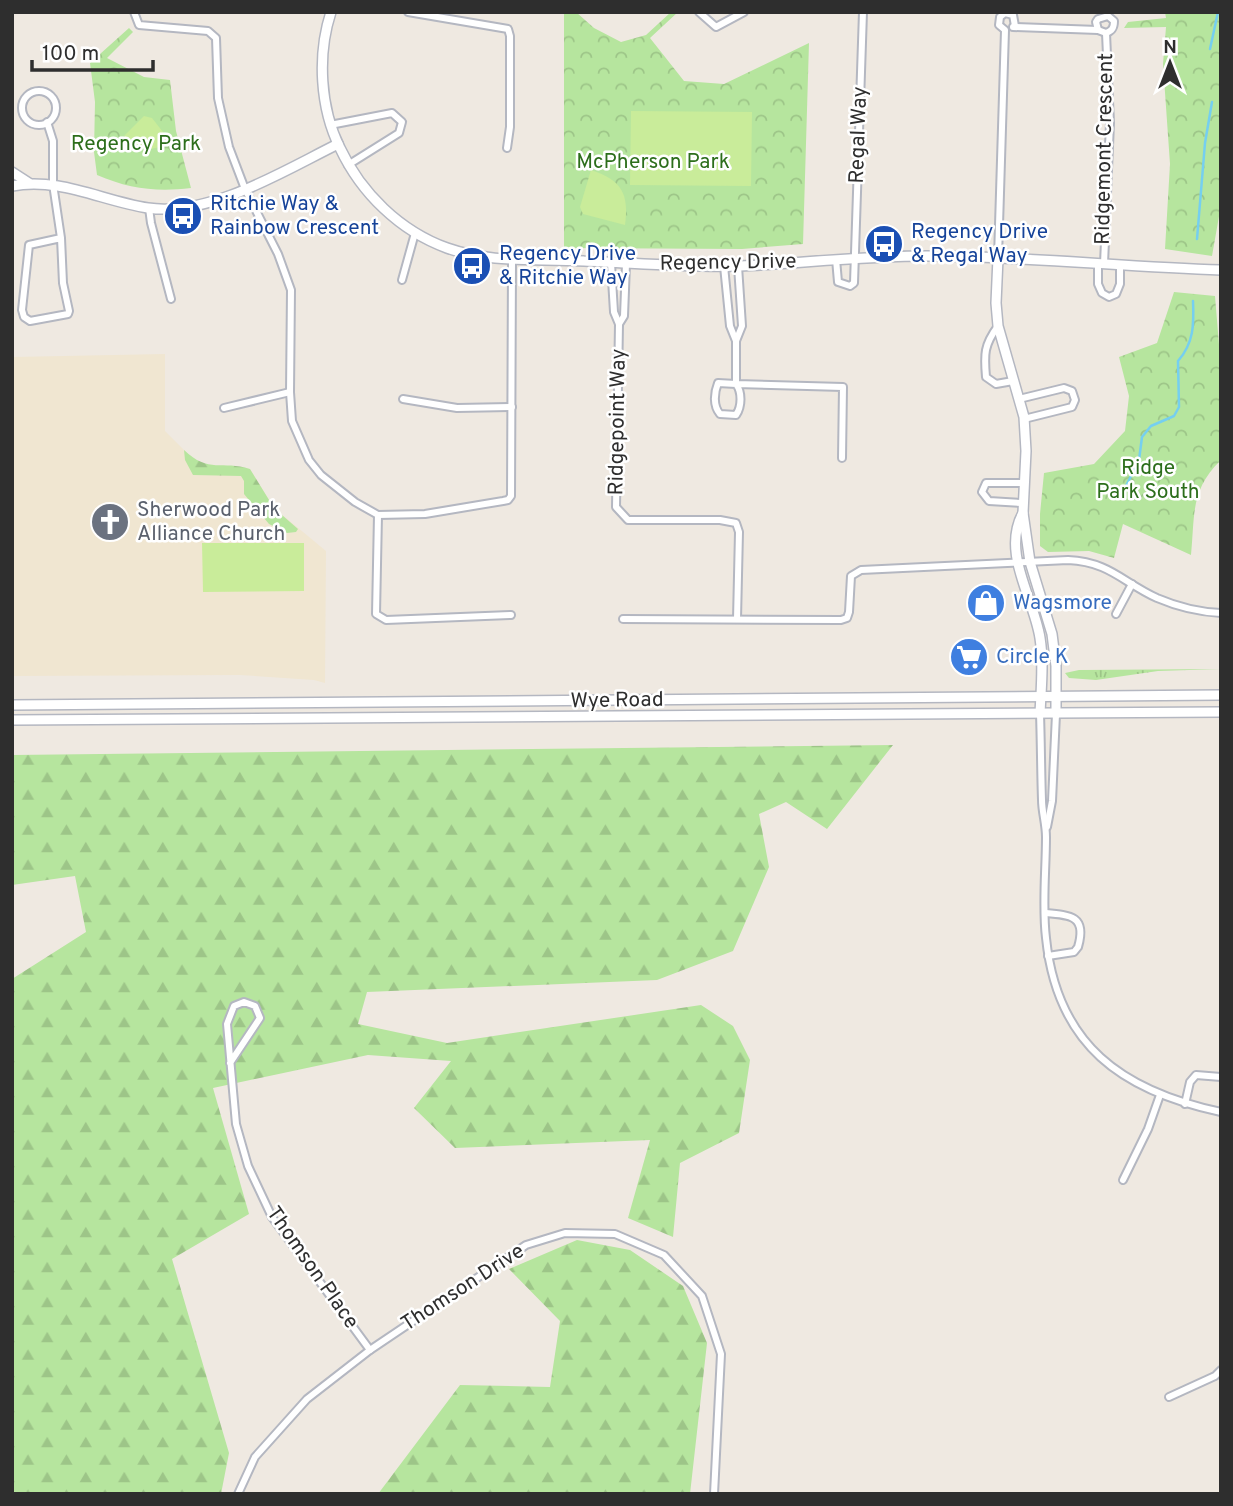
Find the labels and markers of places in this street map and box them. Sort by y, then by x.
place label: Ritchie Way & Rainbow Crescent [210,191,379,242]
bus stop icon: Ritchie Way & Rainbow Crescent [162,195,204,237]
place label: Regency Drive & Regal Way [911,219,1048,270]
bus stop icon: Regency Drive & Regal Way [863,223,905,265]
place label: Regency Drive & Ritchie Way [499,241,636,292]
bus stop icon: Regency Drive & Ritchie Way [451,245,493,287]
place label: Sherwood Park Alliance Church [137,497,285,548]
church icon: Sherwood Park Alliance Church [89,501,131,543]
shop icon: Wagsmore [965,582,1007,624]
place label: Wagsmore [1013,590,1112,617]
supermarket icon: Circle K [948,636,990,678]
place label: Circle K [996,644,1069,671]

